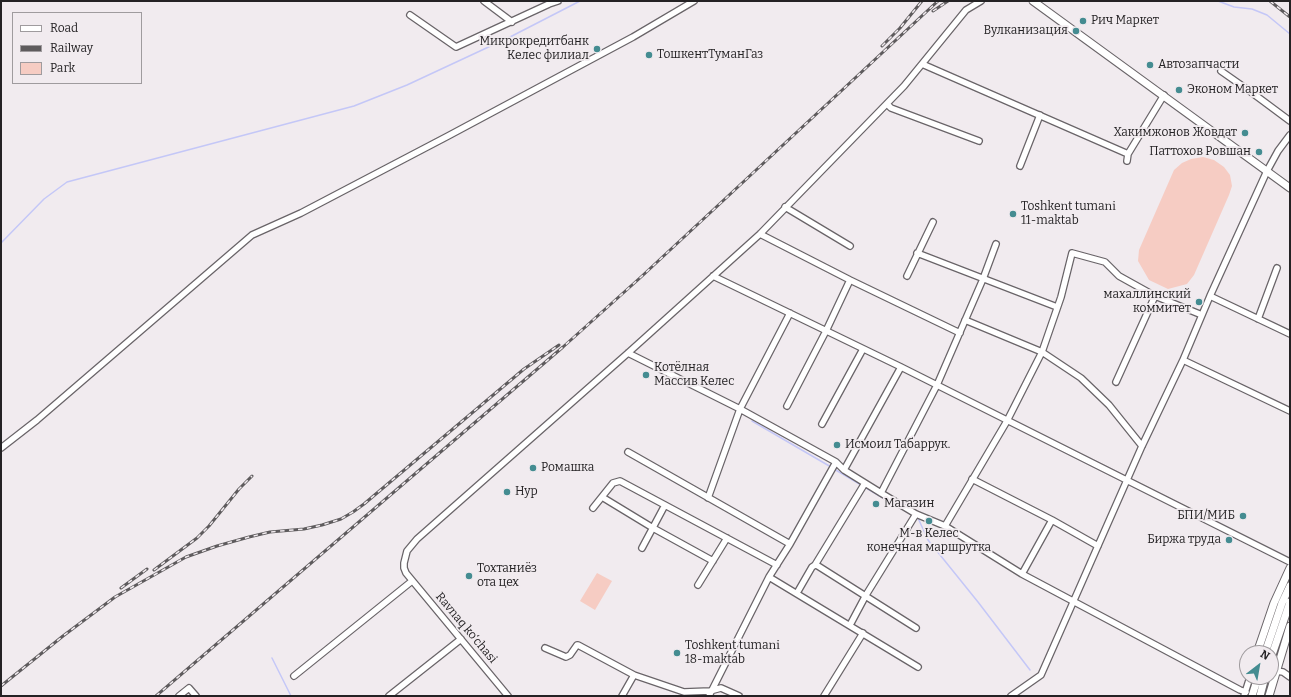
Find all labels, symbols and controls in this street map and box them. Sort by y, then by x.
legend [12,12,142,84]
place label: Рич Маркет [1091,14,1159,28]
marker: Рич Маркет [1078,16,1088,26]
text: Road [50,21,78,35]
place label: Вулканизация [984,24,1068,38]
marker: Вулканизация [1071,26,1081,36]
place label: Микрокредитбанк Келес филиал [479,35,589,63]
text: Railway [50,41,93,55]
marker: Микрокредитбанк Келес филиал [592,44,602,54]
place label: ТошкентТуманГаз [657,48,763,62]
marker: ТошкентТуманГаз [644,50,654,60]
place label: Автозапчасти [1158,58,1239,72]
marker: Автозапчасти [1145,60,1155,70]
text: Park [50,61,75,75]
place label: Эконом Маркет [1187,83,1278,97]
marker: Эконом Маркет [1174,85,1184,95]
place label: Хакимжонов Жовдат [1113,126,1237,140]
marker: Хакимжонов Жовдат [1240,128,1250,138]
place label: Паттохов Ровшан [1149,145,1251,159]
marker: Паттохов Ровшан [1254,147,1264,157]
place label: Toshkent tumani 11-maktab [1021,200,1116,228]
marker: Toshkent tumani 11-maktab [1008,209,1018,219]
place label: махаллинский коммитет [1103,288,1191,316]
marker: махаллинский коммитет [1194,297,1204,307]
place label: Котёлная Массив Келес [654,361,734,389]
marker: Котёлная Массив Келес [641,370,651,380]
place label: Исмоил Табаррук. [845,438,950,452]
marker: Исмоил Табаррук. [832,440,842,450]
place label: Ромашка [541,461,594,475]
marker: Ромашка [528,463,538,473]
place label: Нур [515,485,538,499]
marker: Нур [502,487,512,497]
place label: Магазин [884,497,934,511]
marker: Магазин [871,499,881,509]
place label: БПИ/МИБ [1177,509,1235,523]
marker: БПИ/МИБ [1238,511,1248,521]
marker: М-в Келес конечная маршрутка [924,516,934,526]
place label: М-в Келес конечная маршрутка [867,527,991,555]
place label: Биржа труда [1147,533,1221,547]
marker: Биржа труда [1224,535,1234,545]
place label: Тохтаниёз ота цех [477,562,537,590]
marker: Тохтаниёз ота цех [464,571,474,581]
street label: Ravnaq ko‘chasi [432,590,500,666]
place label: Toshkent tumani 18-maktab [685,639,780,667]
north arrow [1239,645,1279,685]
text: N [1258,647,1272,663]
marker: Toshkent tumani 18-maktab [672,648,682,658]

